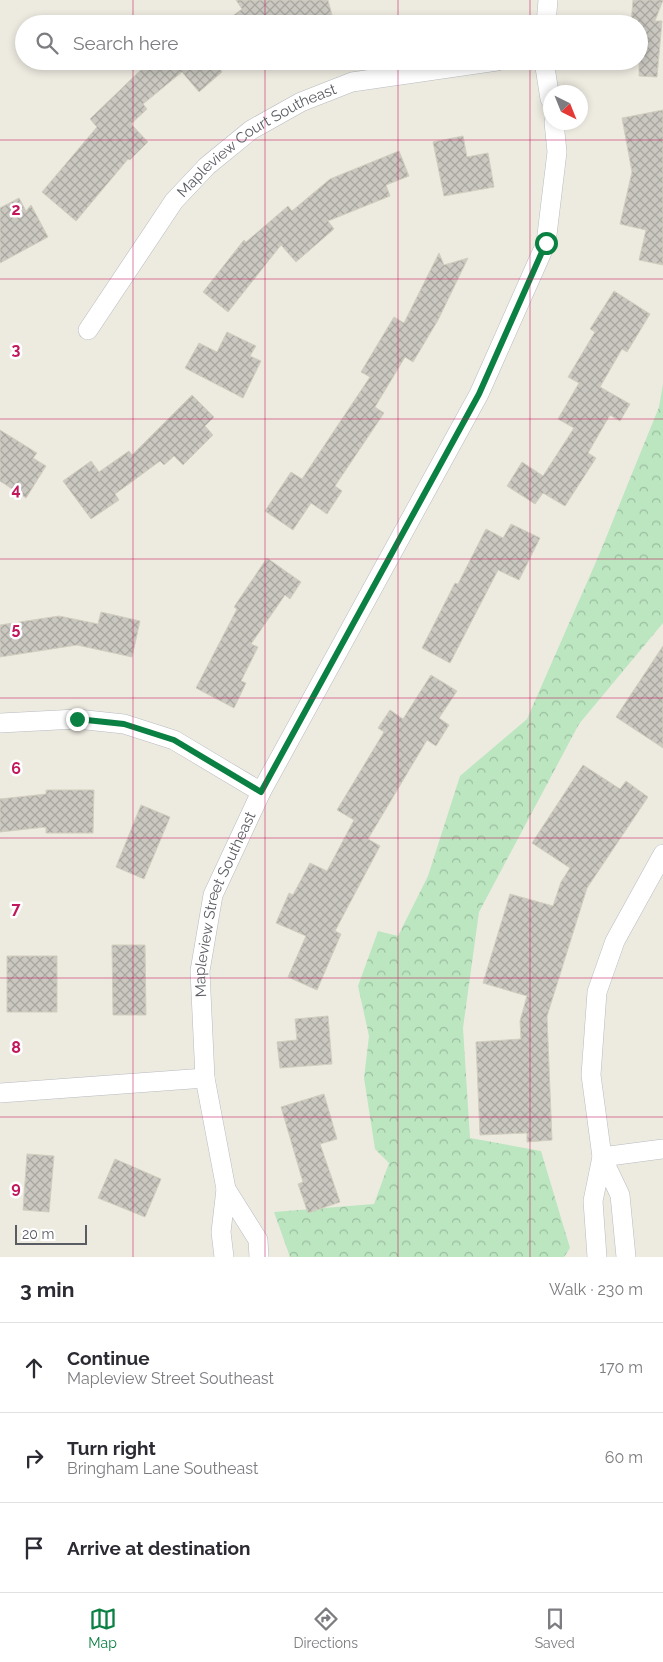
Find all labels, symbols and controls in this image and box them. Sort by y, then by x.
search box [15,15,648,70]
icon: search [33,29,61,57]
text: Search here [73,32,179,54]
street label: Mapleview Court Southeast [173,80,339,201]
north arrow [543,85,588,130]
text: 2 [11,200,21,219]
route start [535,232,558,255]
text: 3 [12,340,21,359]
text: 4 [11,480,21,499]
text: 5 [12,619,21,638]
route end [66,708,89,731]
text: 6 [11,759,21,778]
street label: Mapleview Street Southeast [191,809,260,998]
text: 7 [12,899,21,918]
text: 8 [11,1038,21,1057]
text: 9 [11,1178,21,1197]
scale bar [15,1222,88,1245]
text: 20 m [22,1226,54,1242]
text: 3 min [20,1277,74,1302]
text: Walk · 230 m [549,1280,643,1299]
text: Continue [67,1347,150,1369]
icon: ahead [20,1354,48,1382]
text: 170 m [599,1358,643,1377]
text: Mapleview Street Southeast [67,1369,274,1388]
text: Turn right [67,1437,156,1459]
icon: right [20,1444,48,1472]
text: 60 m [605,1448,643,1467]
text: Bringham Lane Southeast [67,1459,258,1478]
icon: arrive [20,1534,48,1562]
text: Arrive at destination [67,1537,251,1559]
tab: Map [88,1605,117,1651]
tab: Directions [293,1605,358,1651]
tab: Saved [535,1605,575,1651]

